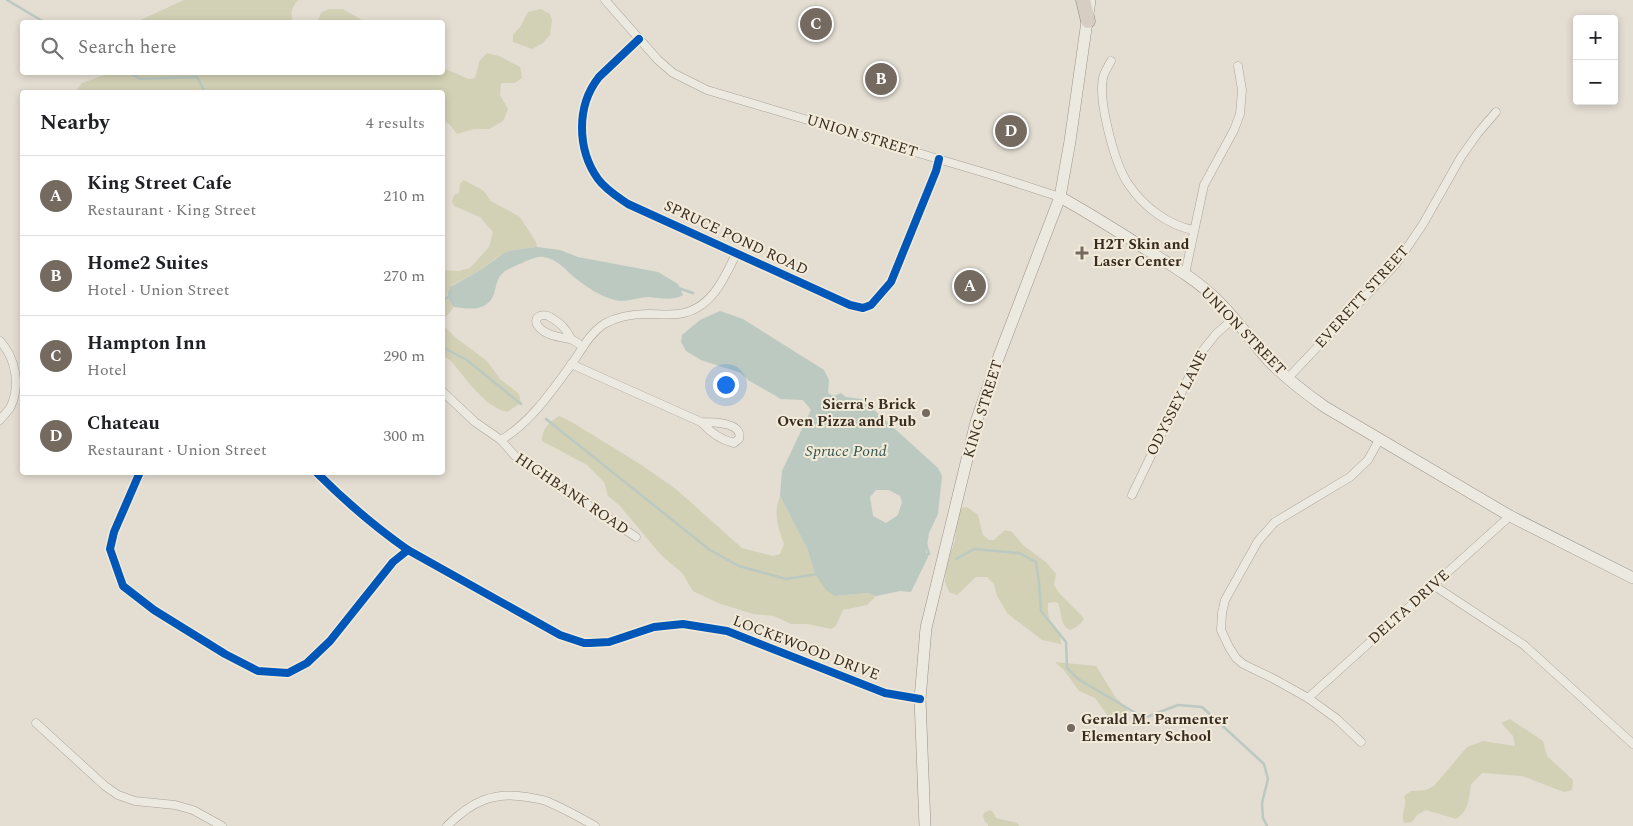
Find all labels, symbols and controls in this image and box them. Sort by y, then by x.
pin: C [800,5,832,43]
map controls [1573,15,1618,105]
button: + [1573,15,1618,60]
search box [20,20,445,75]
text: Search here [78,33,177,62]
icon: search [38,34,66,62]
pin: B [865,60,897,98]
button: − [1573,60,1618,105]
text: Nearby [40,107,110,139]
street label: UNION STREET [803,108,921,164]
text: 4 results [366,111,425,135]
pin: D [995,112,1027,150]
text: King Street Cafe [87,169,232,198]
text: A [50,184,62,208]
text: 210 m [383,184,425,208]
street label: SPRUCE POND ROAD [660,194,812,282]
text: Restaurant · King Street [87,198,256,222]
place label: H2T Skin and Laser Center [1093,233,1190,273]
street label: EVERETT STREET [1309,240,1415,354]
marker: H2T Skin and Laser Center [1075,246,1089,260]
text: Home2 Suites [87,249,209,278]
text: B [50,264,62,288]
text: 270 m [383,264,425,288]
pin: A [954,267,986,305]
text: Hotel · Union Street [87,278,230,302]
street label: UNION STREET [1195,282,1291,380]
text: Hampton Inn [87,329,206,358]
text: C [50,344,62,368]
text: 290 m [383,344,425,368]
street label: ODYSSEY LANE [1140,346,1214,460]
street label: KING STREET [957,357,1009,461]
text: Hotel [87,358,127,382]
your location [713,372,739,398]
place label: Sierra's Brick Oven Pizza and Pub [777,393,916,433]
marker: Sierra's Brick Oven Pizza and Pub [920,407,932,419]
text: Chateau [87,409,160,438]
text: D [50,424,62,448]
text: 300 m [383,424,425,448]
text: Restaurant · Union Street [87,438,267,462]
water label: Spruce Pond [805,439,887,463]
street label: HIGHBANK ROAD [510,447,634,541]
street label: DELTA DRIVE [1363,564,1455,650]
street label: LOCKEWOOD DRIVE [729,609,883,687]
place label: Gerald M. Parmenter Elementary School [1081,708,1229,748]
marker: Gerald M. Parmenter Elementary School [1065,722,1077,734]

